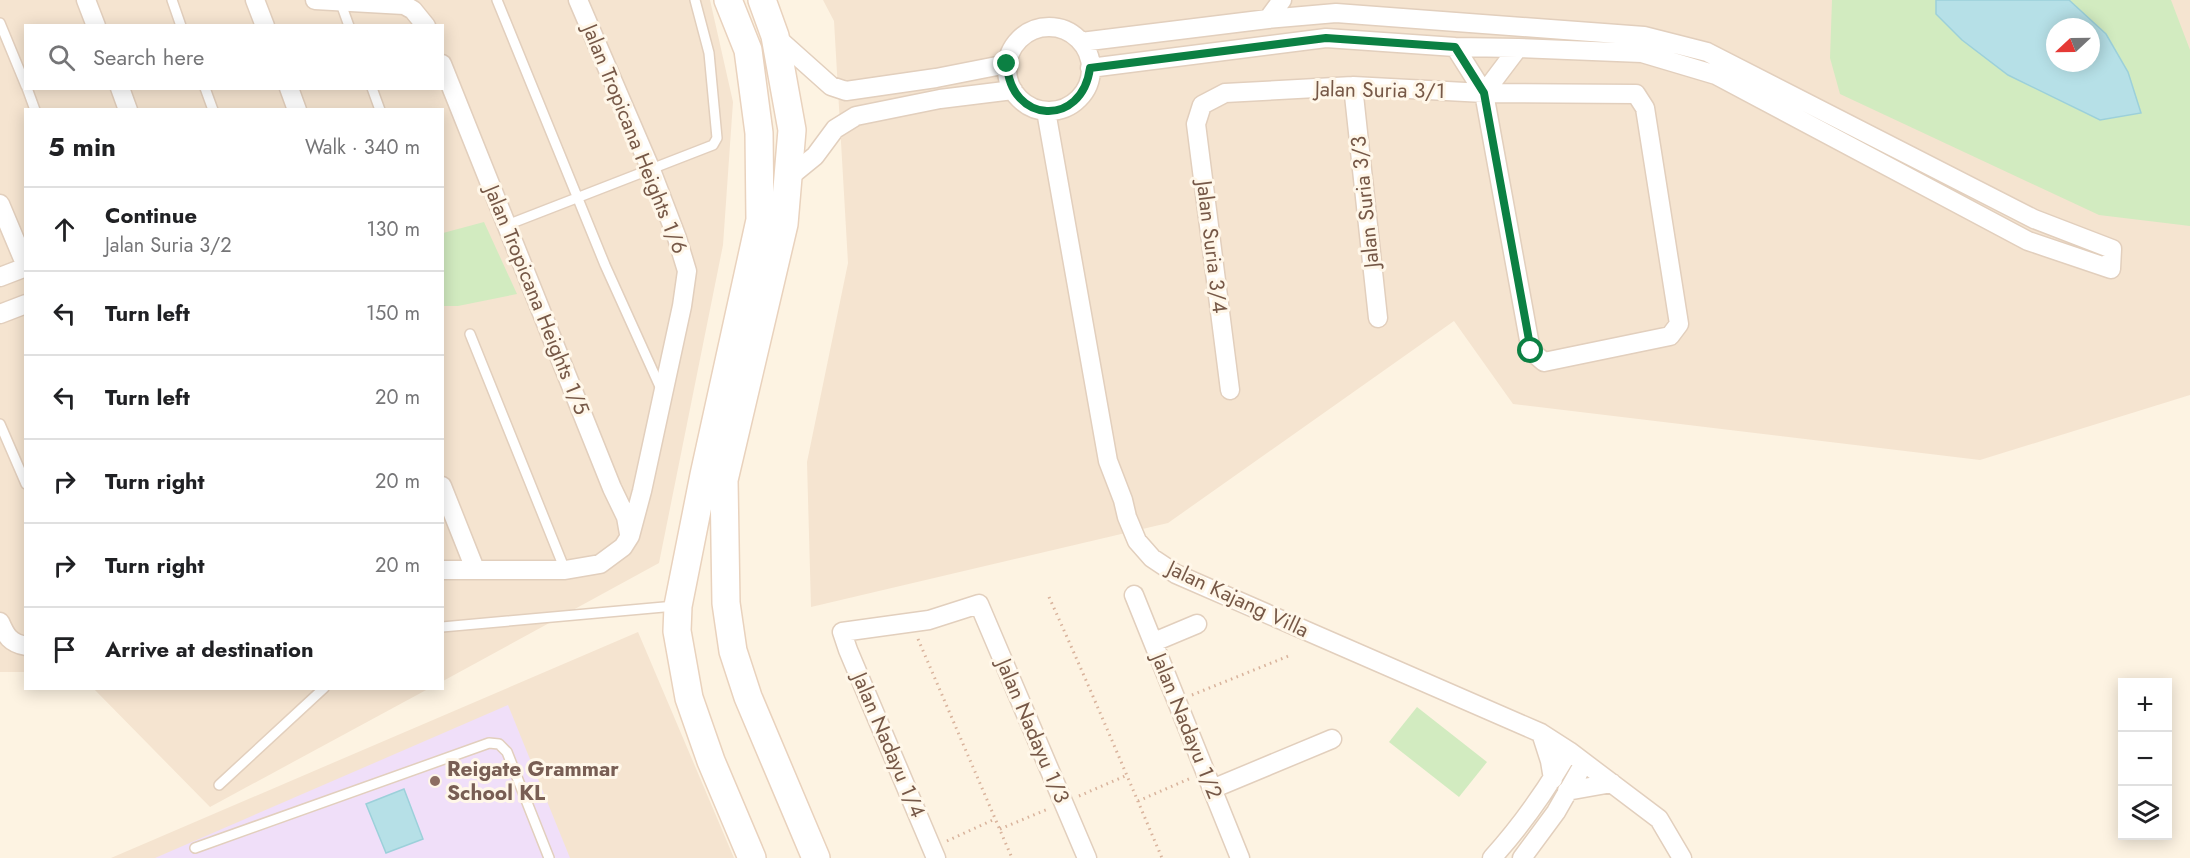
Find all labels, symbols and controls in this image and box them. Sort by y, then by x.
street label: Jalan Tropicana Heights 1/6 [574,17,695,258]
north arrow [2046,18,2100,72]
search box [24,24,444,90]
icon: search [45,41,78,74]
text: Search here [93,41,204,73]
route end [993,50,1019,76]
street label: Jalan Suria 3/1 [1312,74,1445,106]
text: 5 min [48,128,116,166]
text: Walk · 340 m [305,133,420,162]
street label: Jalan Suria 3/3 [1343,135,1387,272]
street label: Jalan Suria 3/4 [1189,176,1235,315]
street label: Jalan Tropicana Heights 1/5 [476,178,597,419]
text: Continue [105,199,197,231]
icon: ahead [48,213,81,246]
text: 130 m [366,215,420,244]
text: Jalan Suria 3/2 [105,231,232,260]
icon: left [48,297,81,330]
text: Turn left [105,297,190,329]
text: 150 m [366,299,420,328]
route start [1517,337,1543,363]
icon: left [48,381,81,414]
text: Turn left [105,381,190,413]
text: 20 m [375,383,420,412]
icon: right [48,465,81,498]
text: Turn right [105,465,205,497]
text: 20 m [375,467,420,496]
icon: right [48,549,81,582]
text: Turn right [105,549,205,581]
text: 20 m [375,551,420,580]
street label: Jalan Kajang Villa [1160,552,1314,645]
icon: arrive [48,633,81,666]
text: Arrive at destination [105,633,314,665]
street label: Jalan Nadayu 1/2 [1143,646,1230,803]
street label: Jalan Nadayu 1/3 [988,651,1077,808]
street label: Jalan Nadayu 1/4 [844,665,933,822]
map controls [2118,678,2172,840]
button: + [2118,678,2172,732]
button: − [2118,732,2172,786]
place label: Reigate Grammar School KL [447,754,619,808]
marker: Reigate Grammar School KL [428,774,442,788]
button: layers [2118,786,2172,840]

